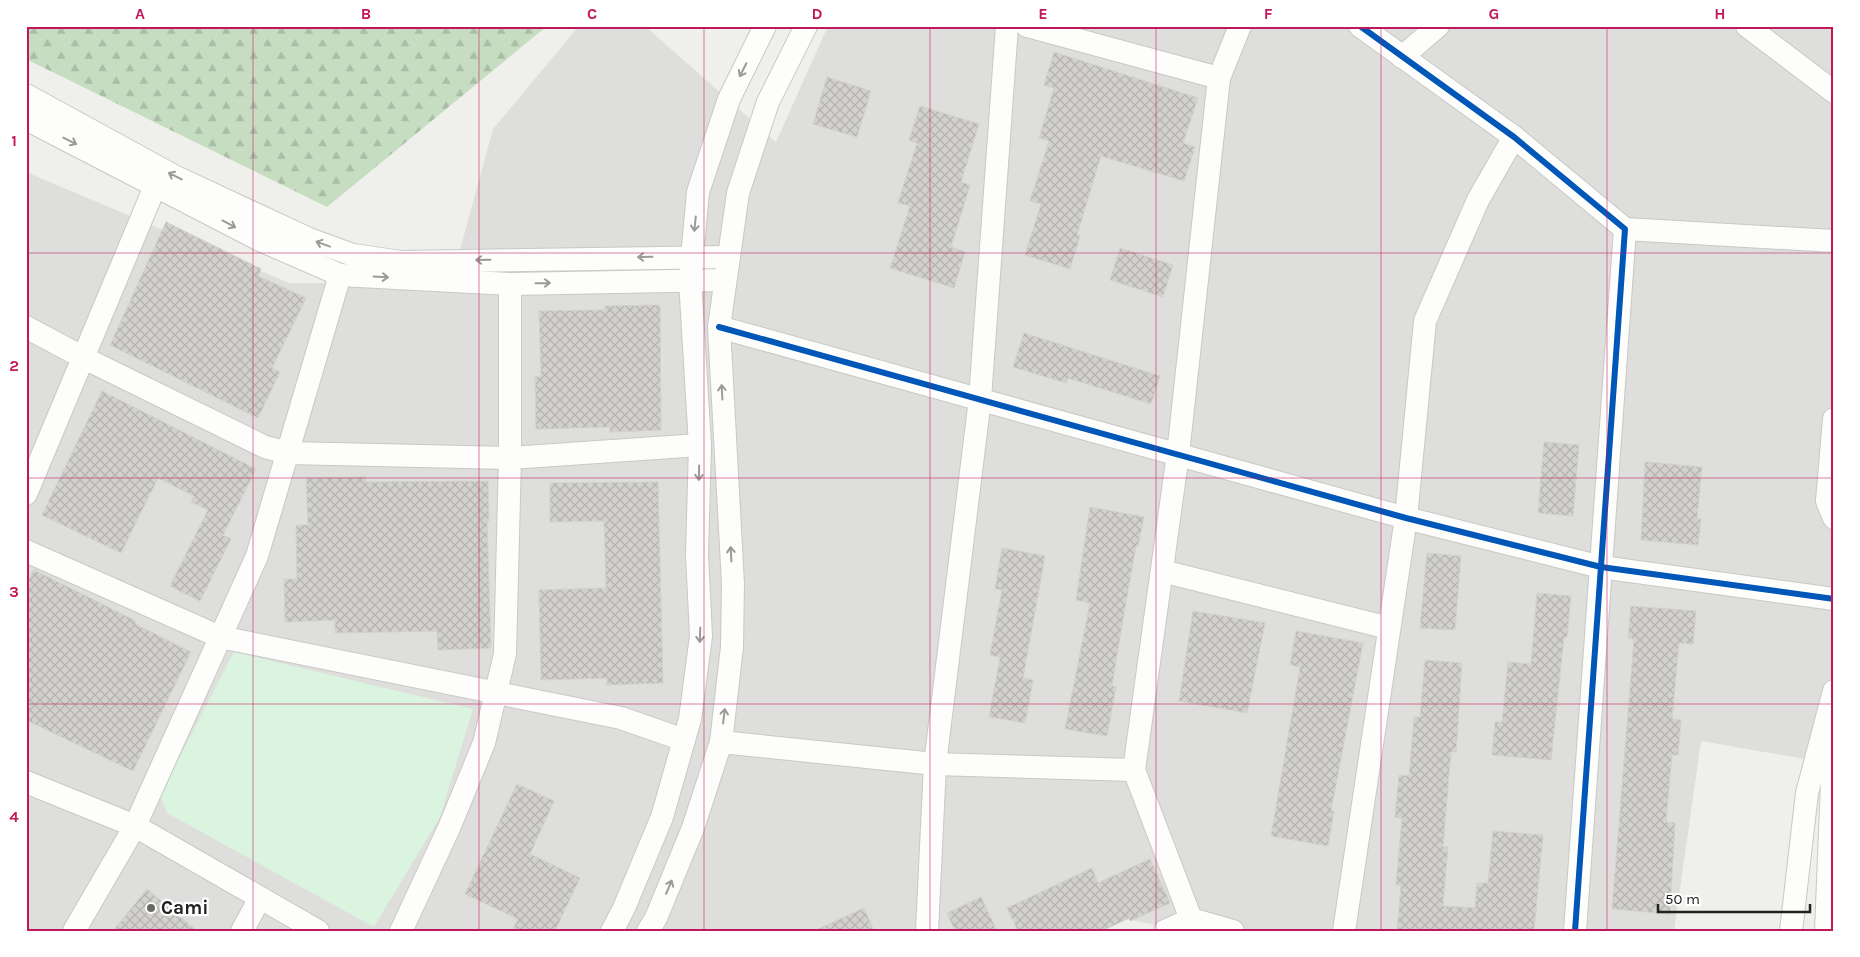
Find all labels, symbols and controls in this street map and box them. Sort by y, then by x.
text: A [135,4,145,23]
text: B [361,4,371,23]
text: C [587,4,597,23]
text: D [812,4,823,23]
text: E [1038,4,1048,23]
text: F [1264,4,1273,23]
text: G [1489,4,1499,23]
text: H [1714,4,1726,23]
one-way arrow [738,62,748,77]
text: 1 [11,131,17,150]
one-way arrow [62,137,77,146]
one-way arrow [168,171,183,180]
one-way arrow [690,215,700,231]
one-way arrow [222,219,237,229]
one-way arrow [315,239,331,248]
one-way arrow [637,252,654,262]
one-way arrow [475,255,491,265]
one-way arrow [372,272,388,281]
one-way arrow [534,278,551,288]
text: 2 [9,356,19,375]
one-way arrow [718,384,727,400]
one-way arrow [694,464,704,481]
one-way arrow [727,547,736,563]
text: 3 [9,582,19,601]
one-way arrow [695,627,705,643]
one-way arrow [719,709,729,725]
text: 4 [9,807,19,826]
one-way arrow [664,880,674,895]
scale bar [1658,882,1810,914]
text: 50 m [1665,890,1700,908]
place label: Cami [161,897,208,919]
marker: Cami [145,902,157,914]

